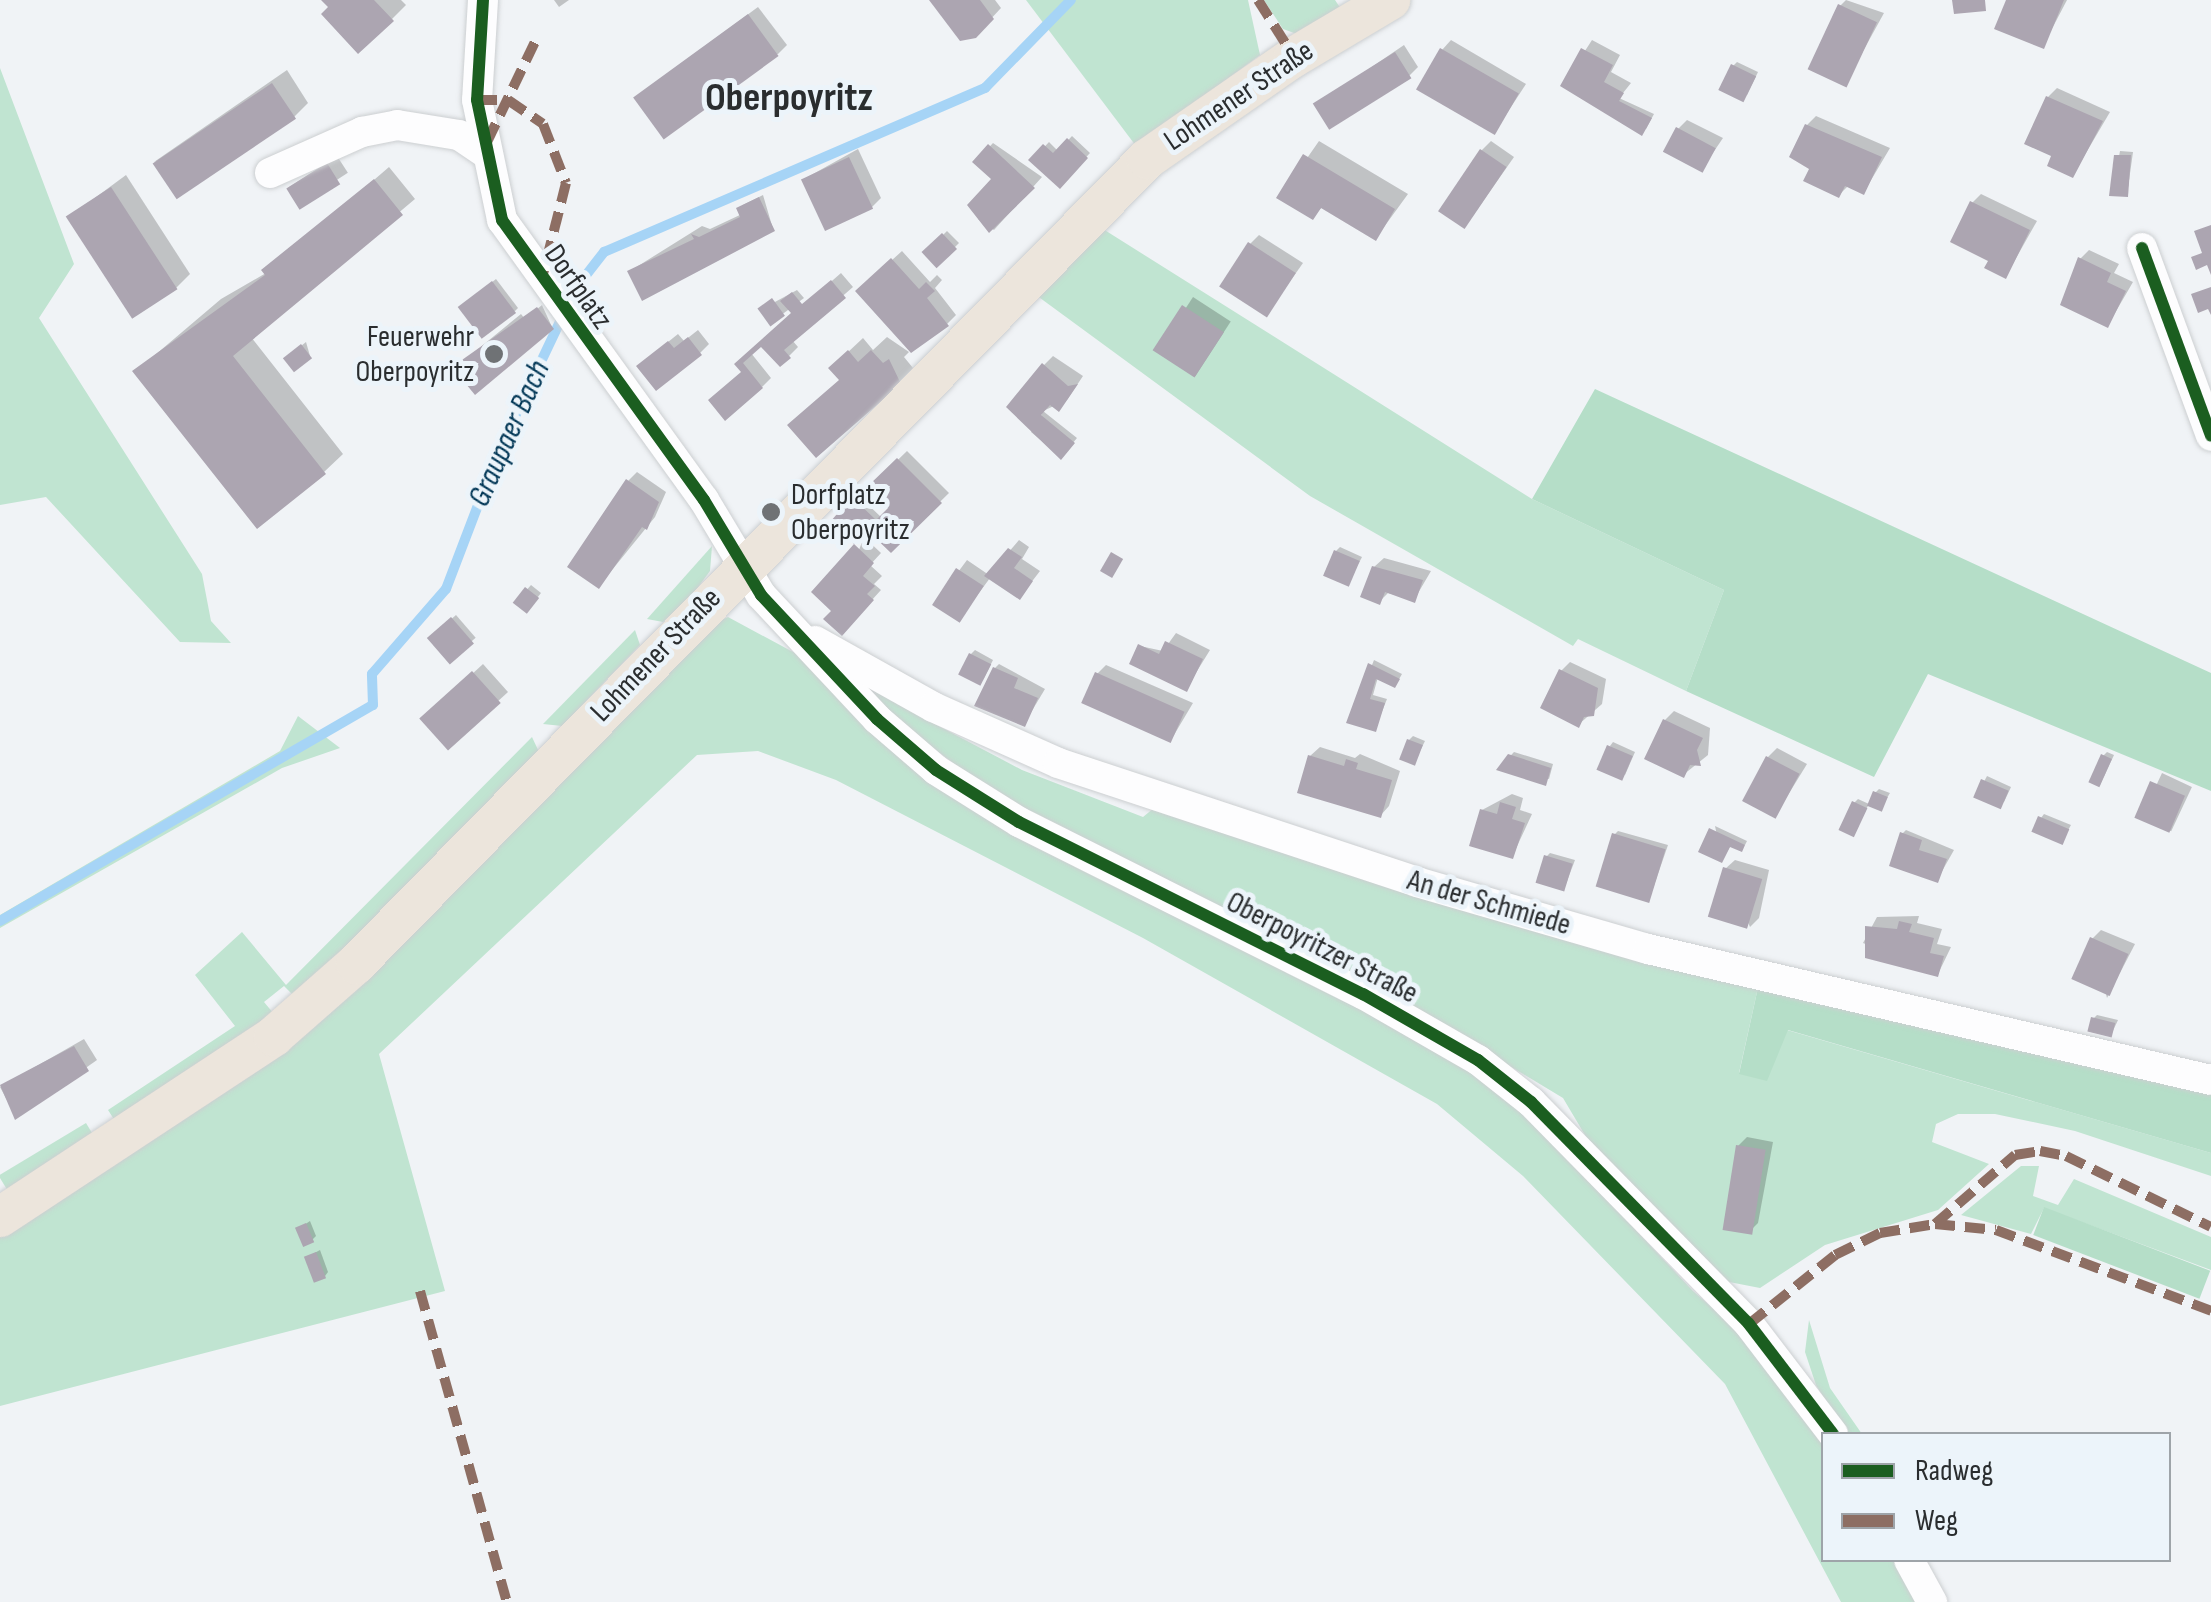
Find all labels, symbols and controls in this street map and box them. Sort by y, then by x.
street label: Lohmener Straße [1158,33,1320,159]
district label: Oberpoyritz [705,74,873,122]
street label: Dorfplatz [536,238,620,336]
place label: Feuerwehr Oberpoyritz [356,319,474,390]
marker: Feuerwehr Oberpoyritz [483,343,505,365]
water label: Graupaer Bach [461,355,559,513]
place label: Dorfplatz Oberpoyritz [791,477,909,548]
marker: Dorfplatz Oberpoyritz [760,501,782,523]
street label: Lohmener Straße [583,581,729,729]
street label: An der Schmiede [1403,863,1575,943]
street label: Oberpoyritzer Straße [1220,884,1424,1012]
legend [1821,1432,2171,1562]
text: Radweg [1915,1453,1993,1489]
text: Weg [1915,1503,1958,1539]

